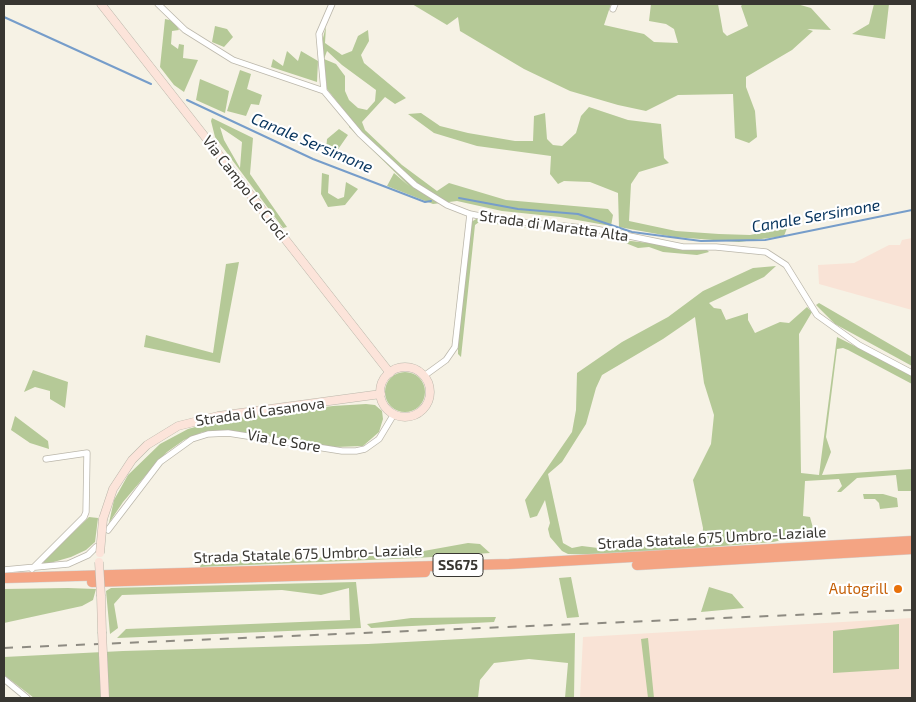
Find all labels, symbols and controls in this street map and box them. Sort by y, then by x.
water label: Canale Sersimone [248,109,376,177]
street label: Via Campo Le Croci [199,132,291,244]
water label: Canale Sersimone [750,195,882,237]
street label: Strada di Maratta Alta [478,207,630,245]
street label: Strada di Casanova [194,394,326,430]
street label: Via Le Sore [246,426,322,456]
street label: Strada Statale 675 Umbro-Laziale [597,523,827,553]
street label: Strada Statale 675 Umbro-Laziale [193,541,423,567]
road number: SS675 [433,554,483,576]
place label: Autogrill [829,580,888,598]
marker: Autogrill [892,583,904,595]

